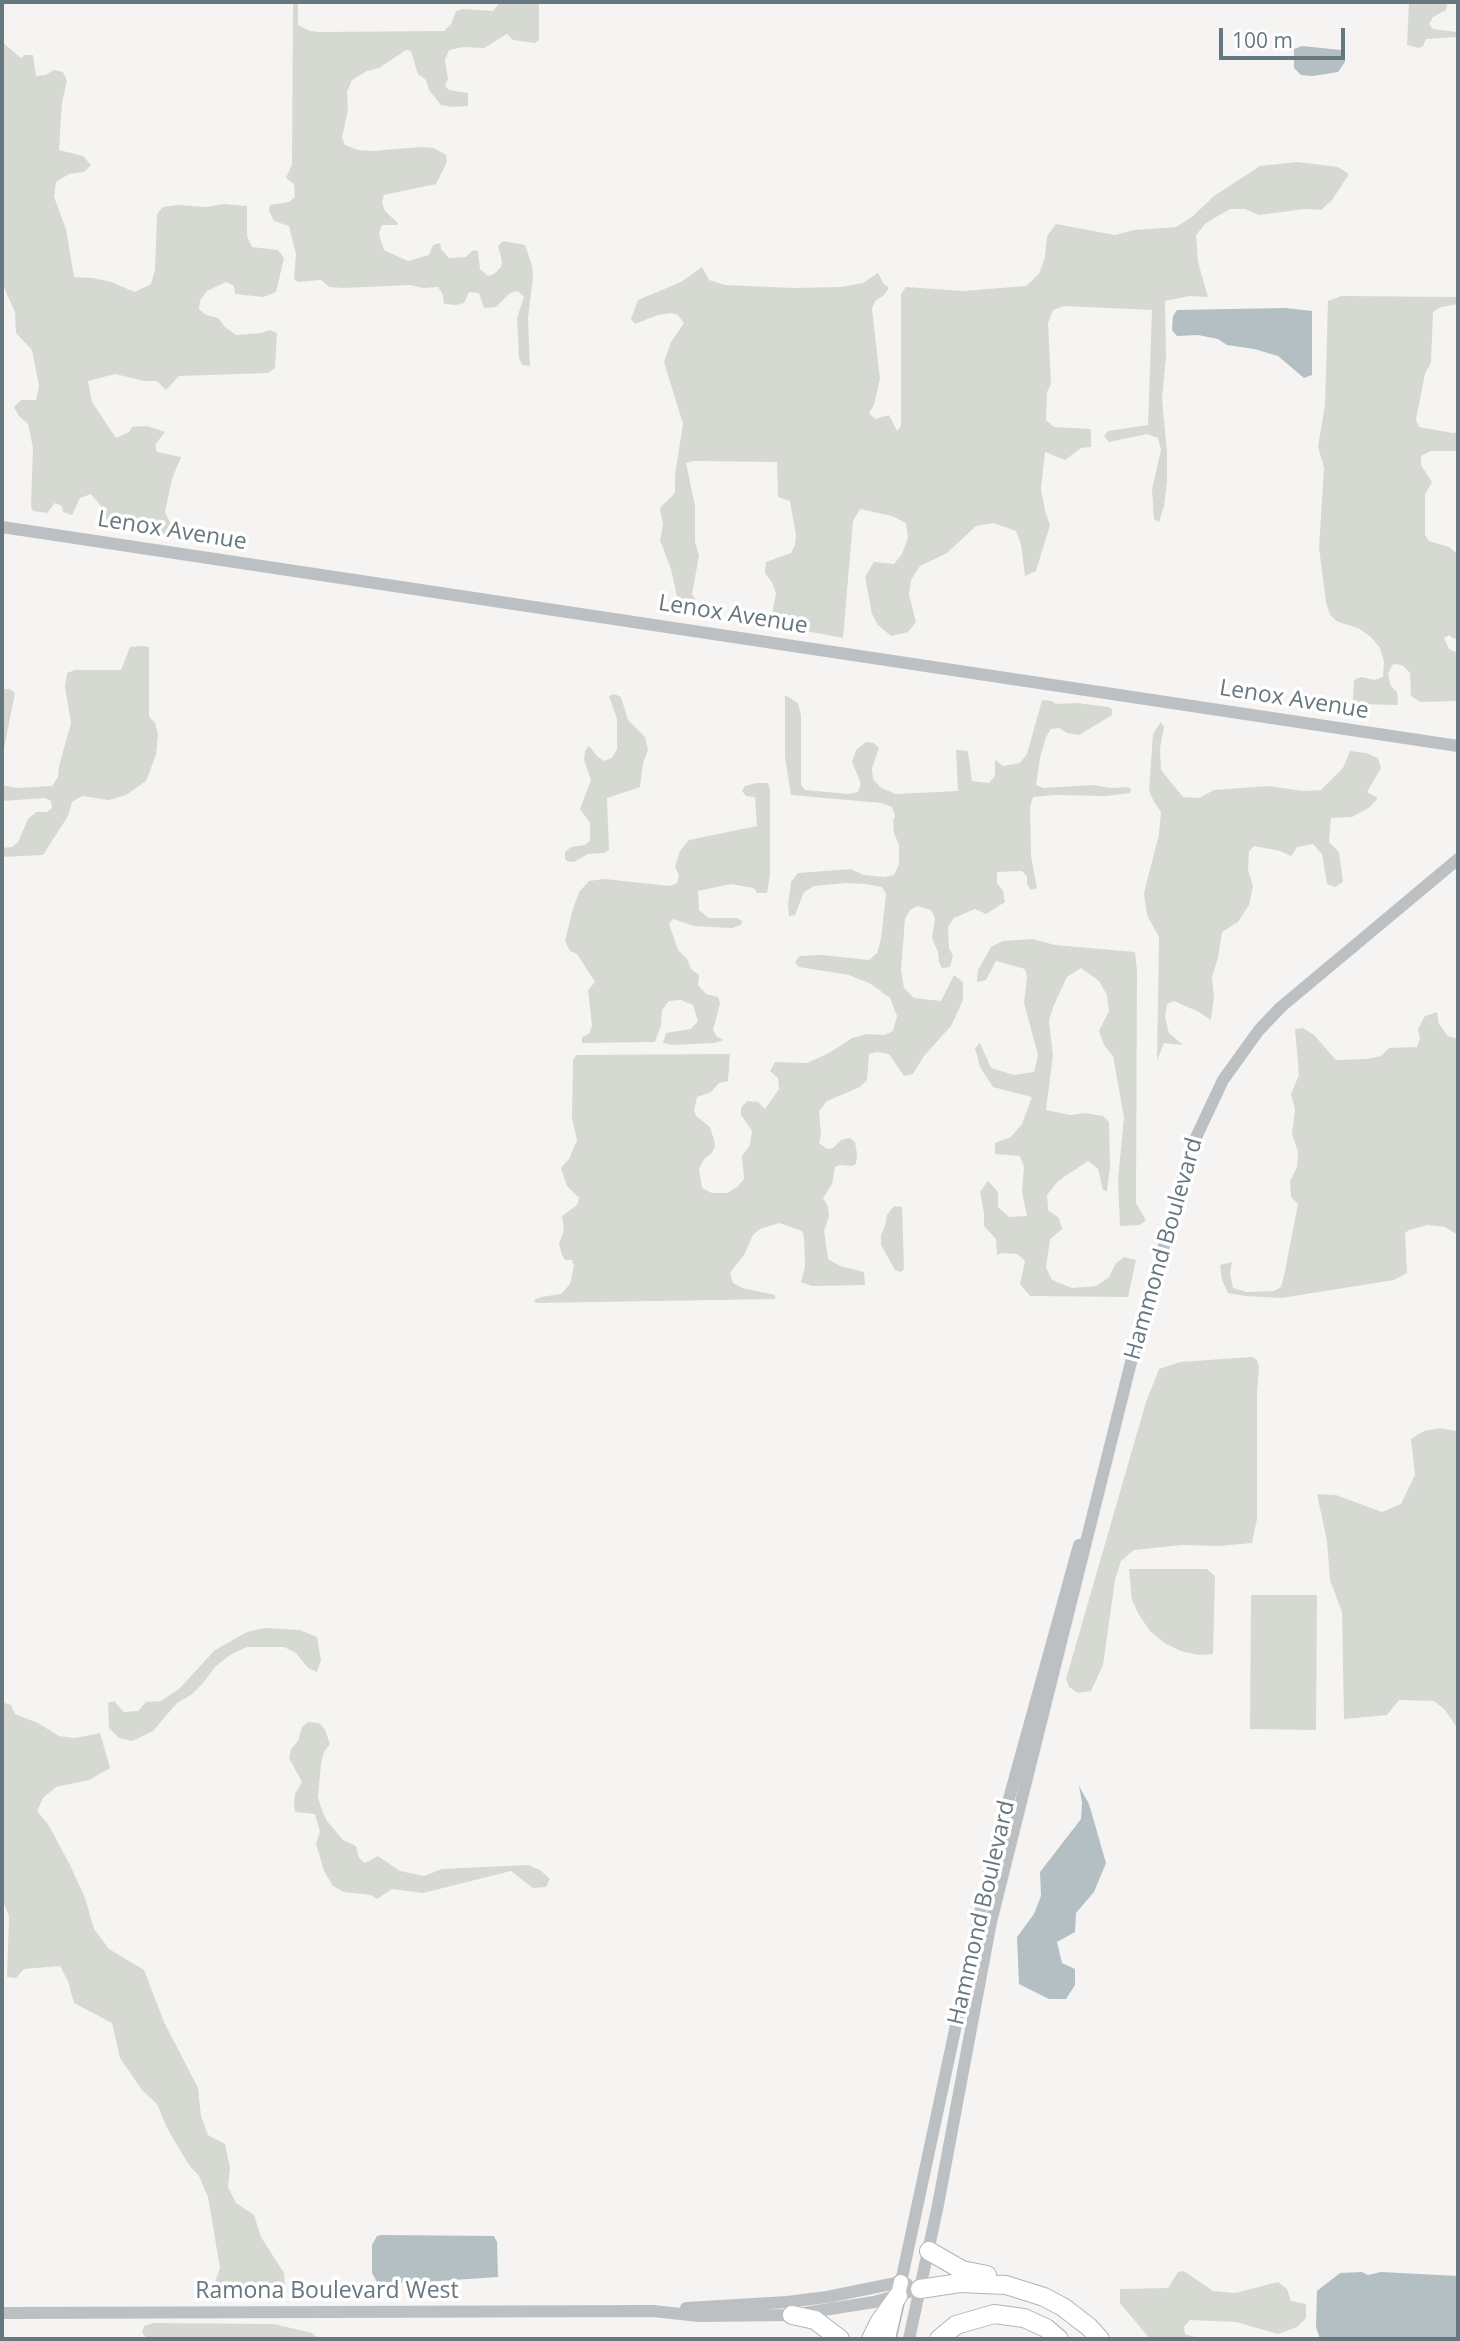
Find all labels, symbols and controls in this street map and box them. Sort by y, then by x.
scale bar [1222,14,1348,58]
text: 100 m [1232,26,1293,54]
street label: Lenox Avenue [95,506,249,556]
street label: Lenox Avenue [656,590,810,640]
street label: Lenox Avenue [1217,675,1371,725]
street label: Hammond Boulevard [1119,1135,1209,1363]
street label: Hammond Boulevard [943,1798,1021,2028]
street label: Ramona Boulevard West [195,2277,459,2305]

